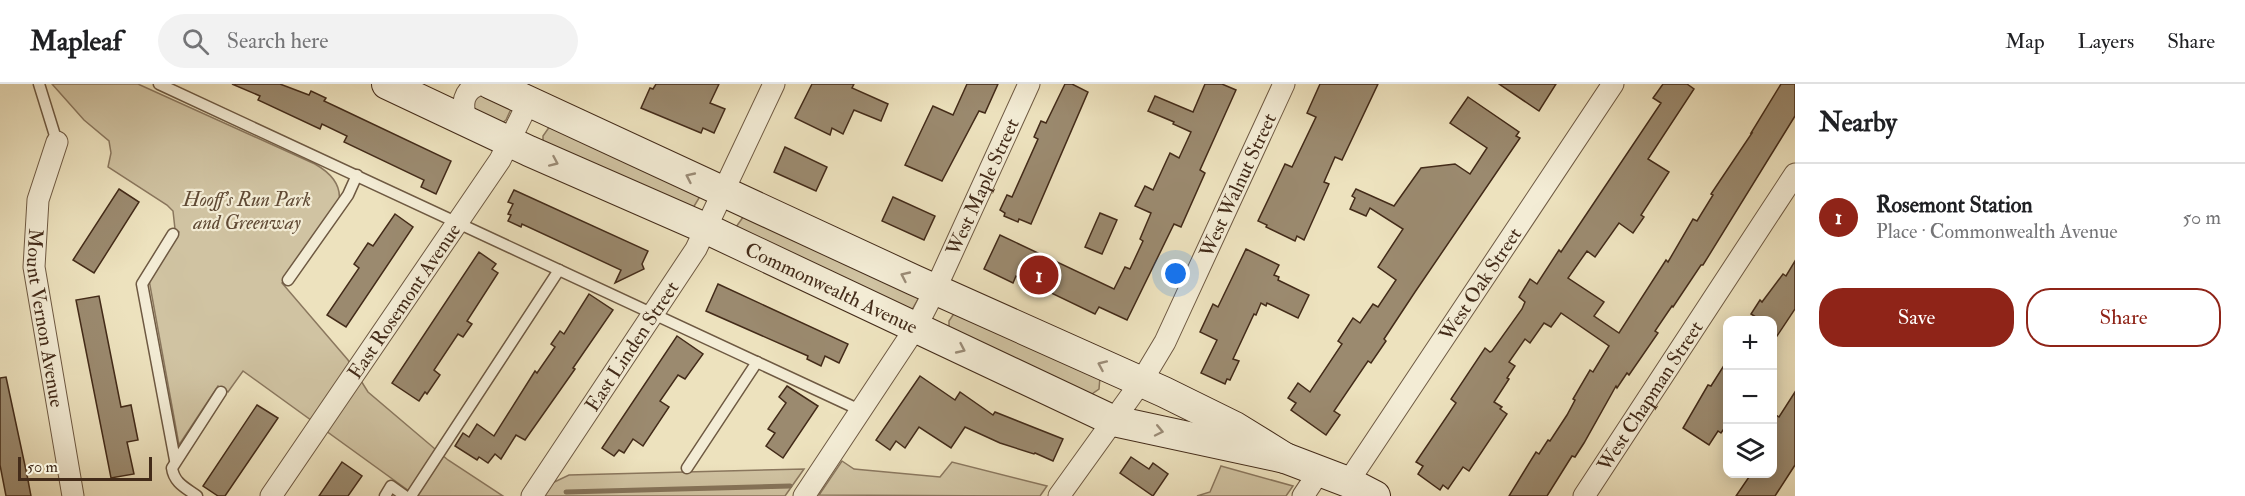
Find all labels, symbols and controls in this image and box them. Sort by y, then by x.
search box [158,14,578,68]
text: Mapleaf [30,24,122,59]
icon: search [179,25,212,58]
text: Search here [227,27,328,55]
text: Map [2005,28,2045,55]
text: Layers [2078,28,2134,55]
text: Share [2167,28,2215,55]
text: Nearby [1819,107,1897,139]
street label: West Walnut Street [1193,109,1282,262]
street label: West Maple Street [940,114,1024,260]
one-way arrow [548,155,559,167]
one-way arrow [686,172,697,184]
park label: Hooff's Run Park and Greenway [182,187,311,235]
text: Rosemont Station [1876,191,2033,219]
text: 1 [1835,205,1842,230]
text: 50 m [2182,205,2221,230]
street label: East Rosemont Avenue [342,218,466,384]
text: Place · Commonwealth Avenue [1876,219,2118,244]
street label: West Oak Street [1433,222,1527,346]
street label: Mount Vernon Avenue [21,228,70,409]
street label: Commonwealth Avenue [741,236,922,339]
pin: 1 [1020,252,1058,297]
your location [1161,259,1190,288]
one-way arrow [901,272,912,284]
street label: East Linden Street [579,276,684,416]
button: Save [1819,288,2014,347]
button: Share [2026,288,2221,347]
street label: West Chapman Street [1591,315,1708,476]
map controls [1723,316,1777,478]
button: + [1723,316,1777,370]
one-way arrow [954,341,965,353]
one-way arrow [1098,361,1109,373]
button: − [1723,370,1777,424]
one-way arrow [1154,424,1164,437]
button: layers [1723,424,1777,478]
scale bar [18,454,152,482]
text: 50 m [27,457,58,477]

